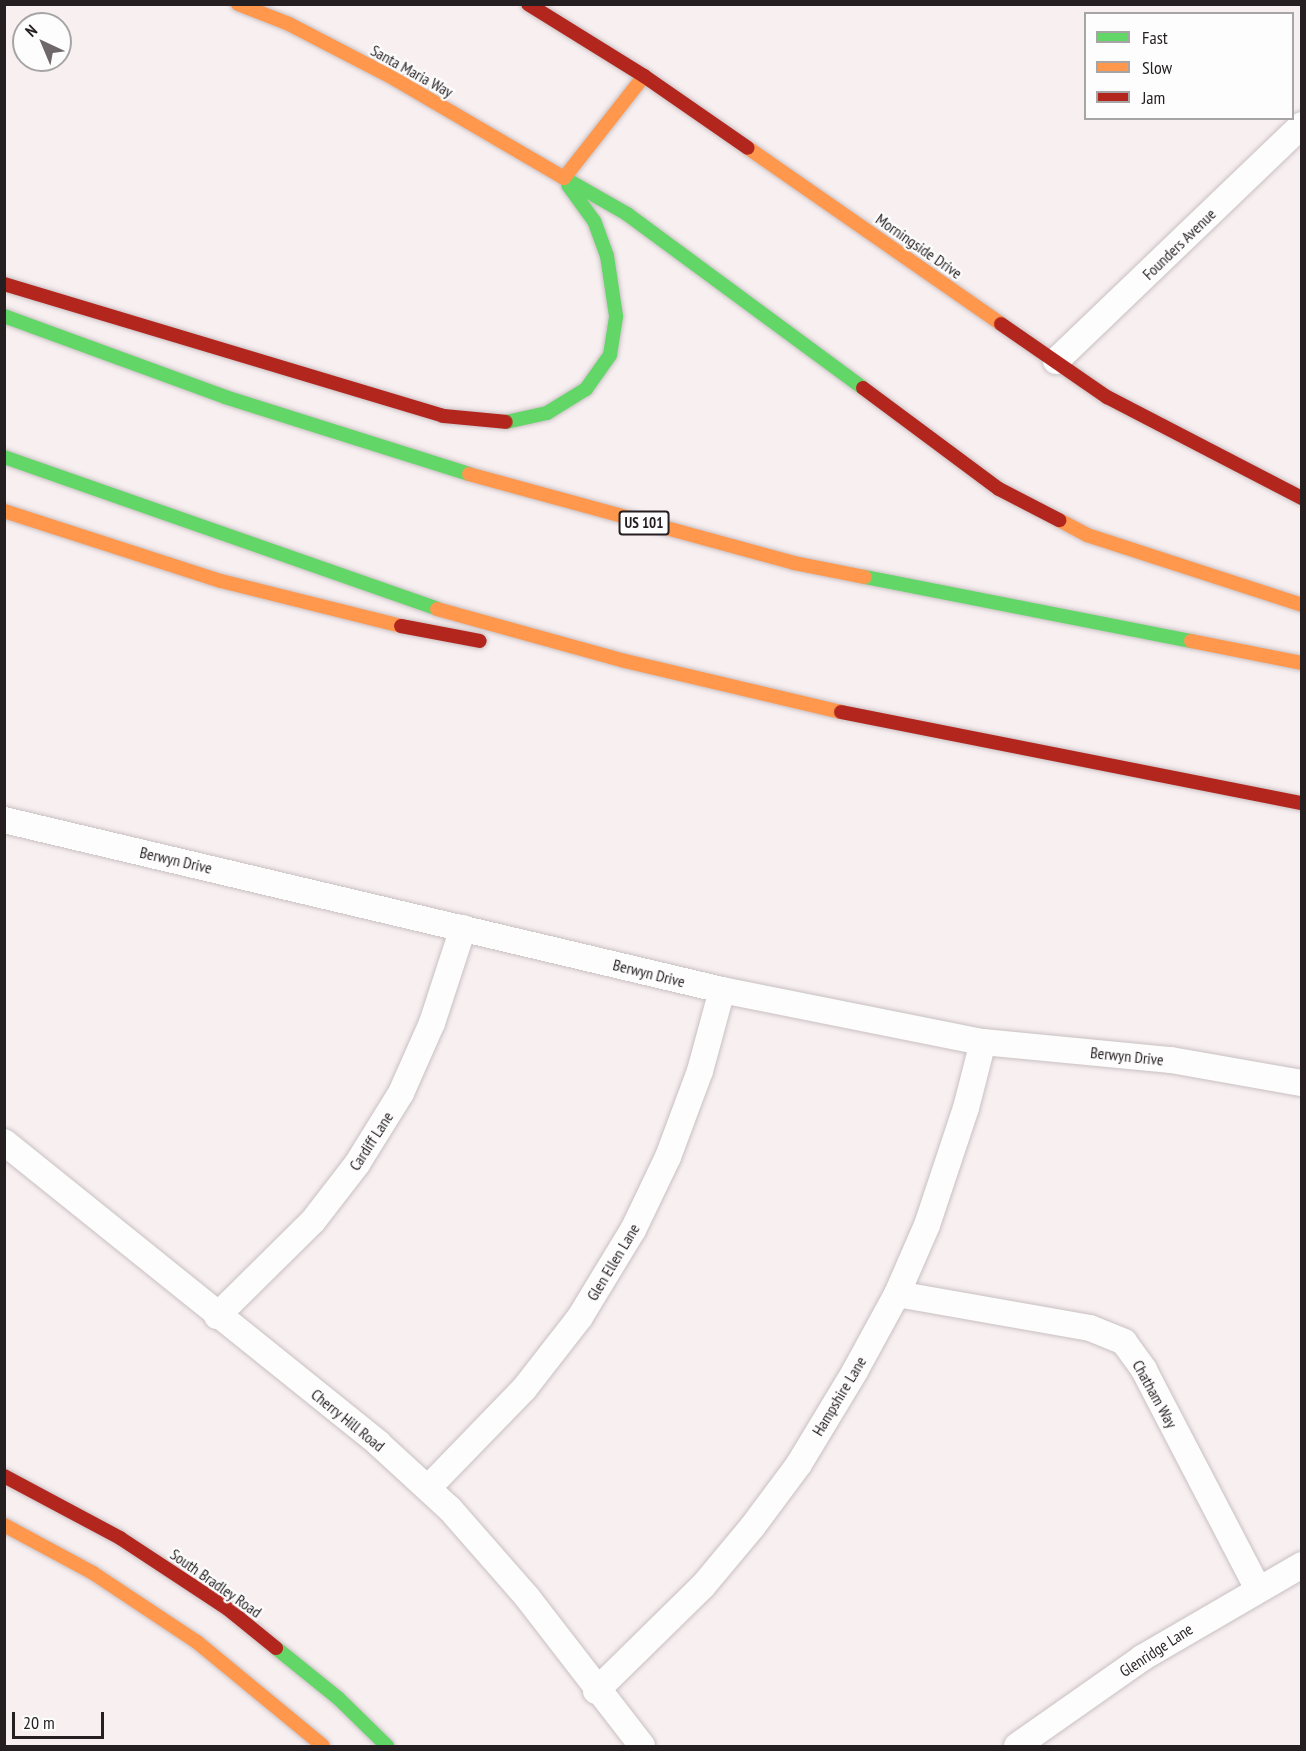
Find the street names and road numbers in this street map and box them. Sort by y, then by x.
street label: Santa Maria Way [367,40,457,102]
street label: Founders Avenue [1138,204,1220,284]
street label: Morningside Drive [872,209,966,283]
road number: US 101 [618,511,670,535]
street label: Berwyn Drive [138,842,214,878]
street label: Berwyn Drive [611,955,687,991]
street label: Berwyn Drive [1089,1043,1165,1069]
street label: Cardiff Lane [345,1108,397,1174]
street label: Glen Ellen Lane [583,1220,643,1304]
street label: Hampshire Lane [808,1353,870,1439]
street label: Chatham Way [1128,1357,1182,1431]
street label: Cherry Hill Road [307,1384,389,1456]
street label: South Bradley Road [166,1544,266,1622]
street label: Glenridge Lane [1116,1619,1196,1681]

